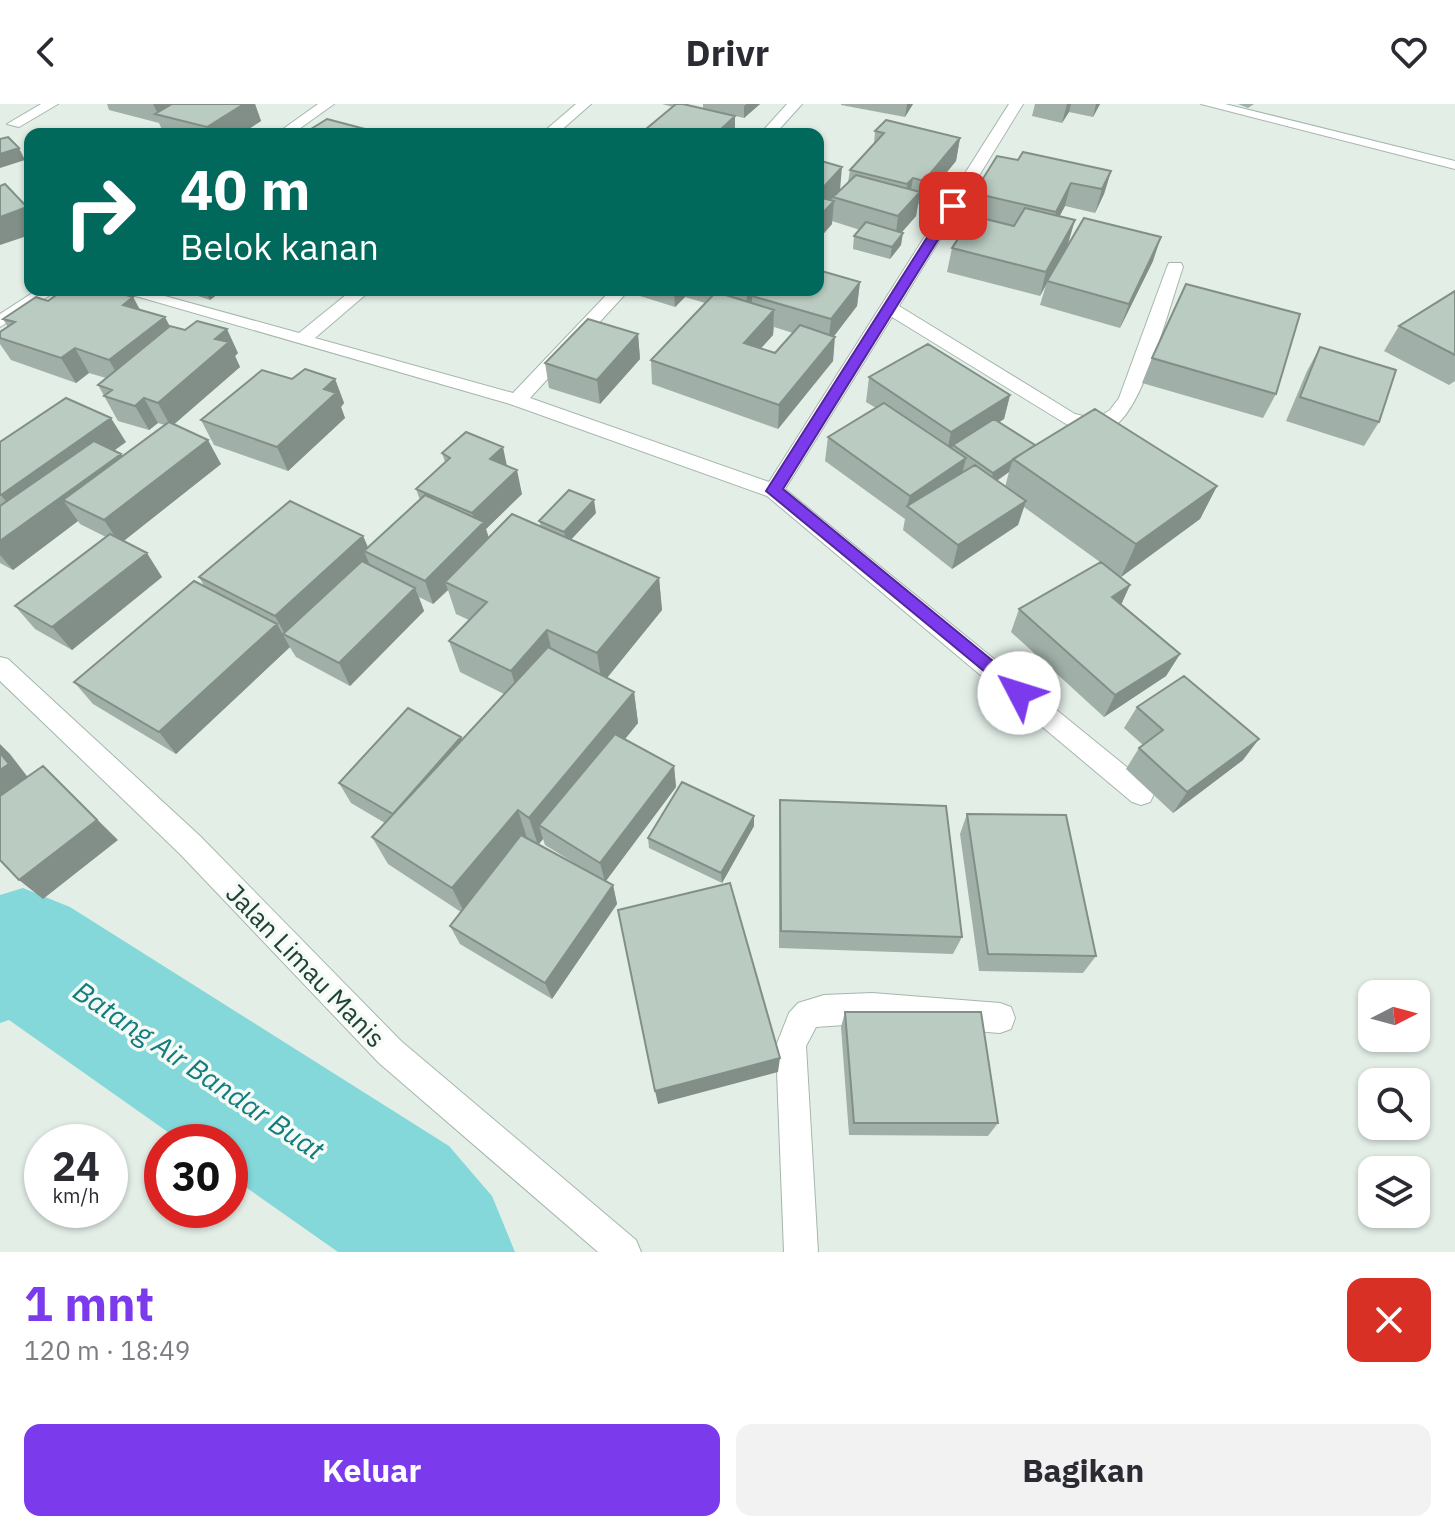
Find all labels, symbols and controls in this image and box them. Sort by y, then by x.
text: Drivr [686,29,769,76]
icon: back [24,30,68,74]
icon: heart [1387,30,1431,74]
text: 40 m [180,153,310,225]
icon: right [48,160,152,264]
pin [919,172,987,240]
icon: arrive [931,184,975,228]
text: Belok kanan [180,223,379,270]
position arrow [977,651,1061,735]
street label: Jalan Limau Manis [219,876,393,1054]
water label: Batang Air Bandar Buat [67,972,332,1168]
north arrow [1358,980,1430,1052]
map controls [1358,980,1430,1228]
button: search [1358,1068,1430,1140]
speed limit sign: 30 [144,1124,248,1228]
text: 24 [52,1140,100,1192]
button: layers [1358,1156,1430,1228]
text: km/h [52,1182,100,1209]
text: 1 mnt [24,1272,154,1334]
button: close [1347,1278,1431,1362]
text: 120 m · 18:49 [24,1333,190,1367]
button: Keluar [24,1424,720,1516]
button: Bagikan [736,1424,1431,1516]

